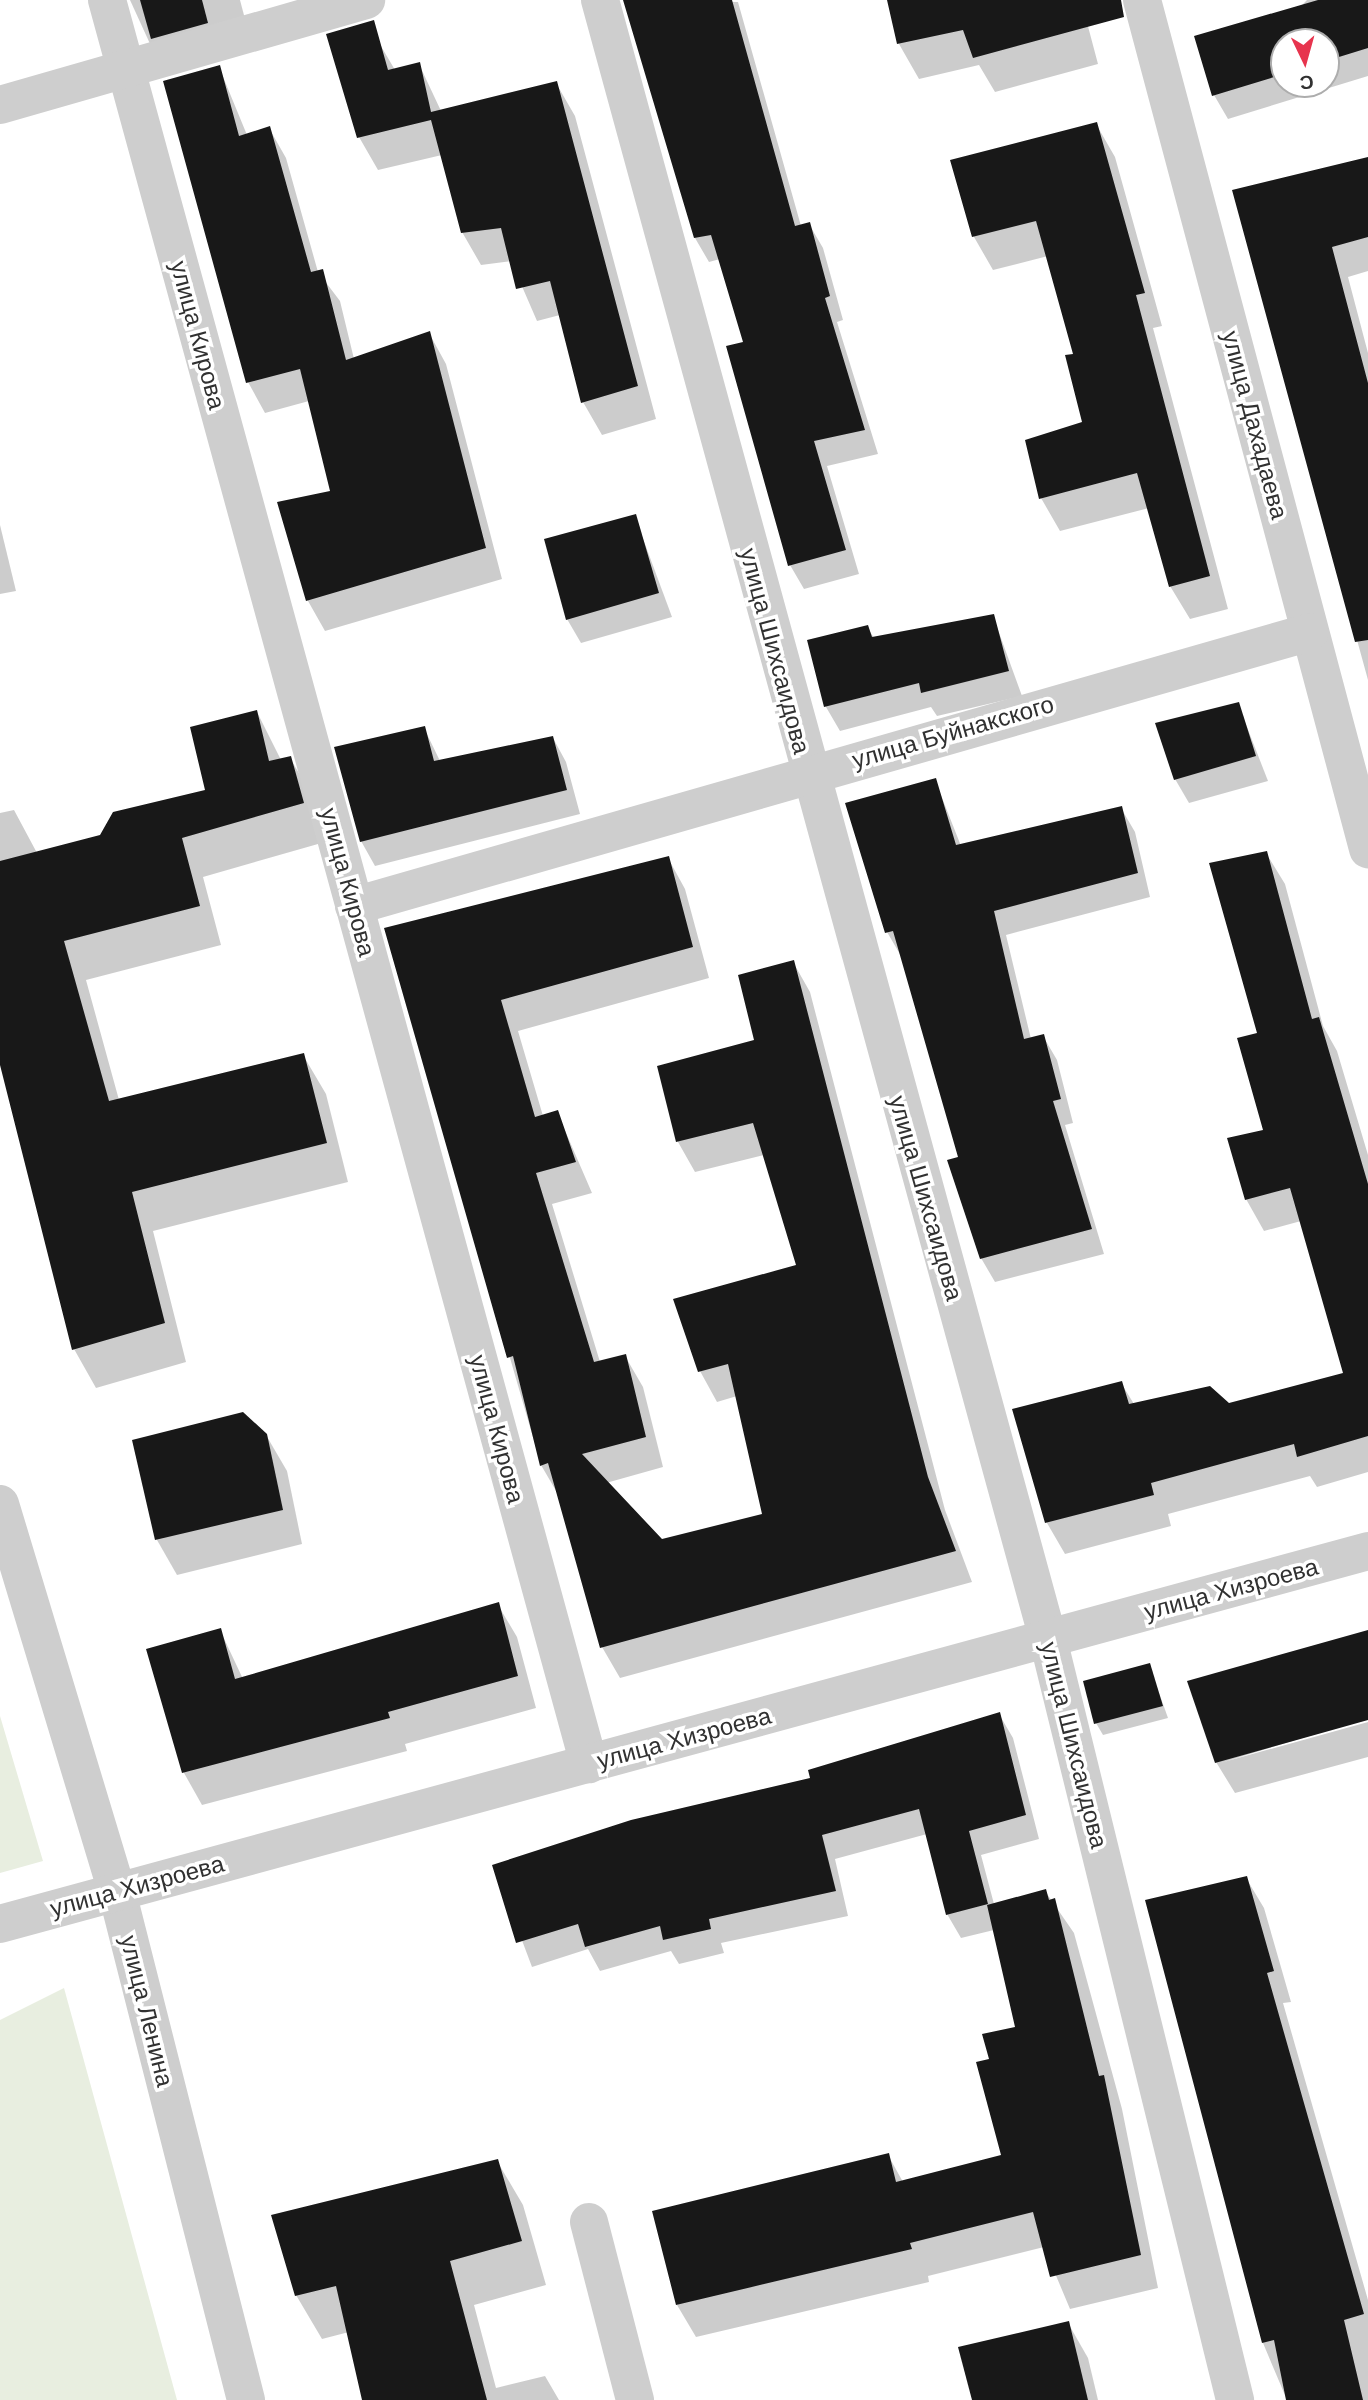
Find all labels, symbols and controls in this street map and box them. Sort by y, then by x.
north arrow [1270,28,1340,98]
text: С [1299,71,1314,93]
street label: улица Кирова [164,258,232,412]
street label: улица Дахадаева [1216,328,1294,522]
street label: улица Шихсаидова [734,545,816,757]
street label: улица Буйнакского [849,689,1057,775]
street label: улица Кирова [314,805,382,959]
street label: улица Шихсаидова [883,1092,969,1304]
street label: улица Кирова [463,1352,531,1506]
street label: улица Хизроева [1141,1552,1321,1626]
street label: улица Шихсаидова [1034,1639,1114,1851]
street label: улица Хизроева [594,1701,774,1775]
street label: улица Хизроева [47,1849,227,1923]
street label: улица Ленина [114,1932,180,2090]

